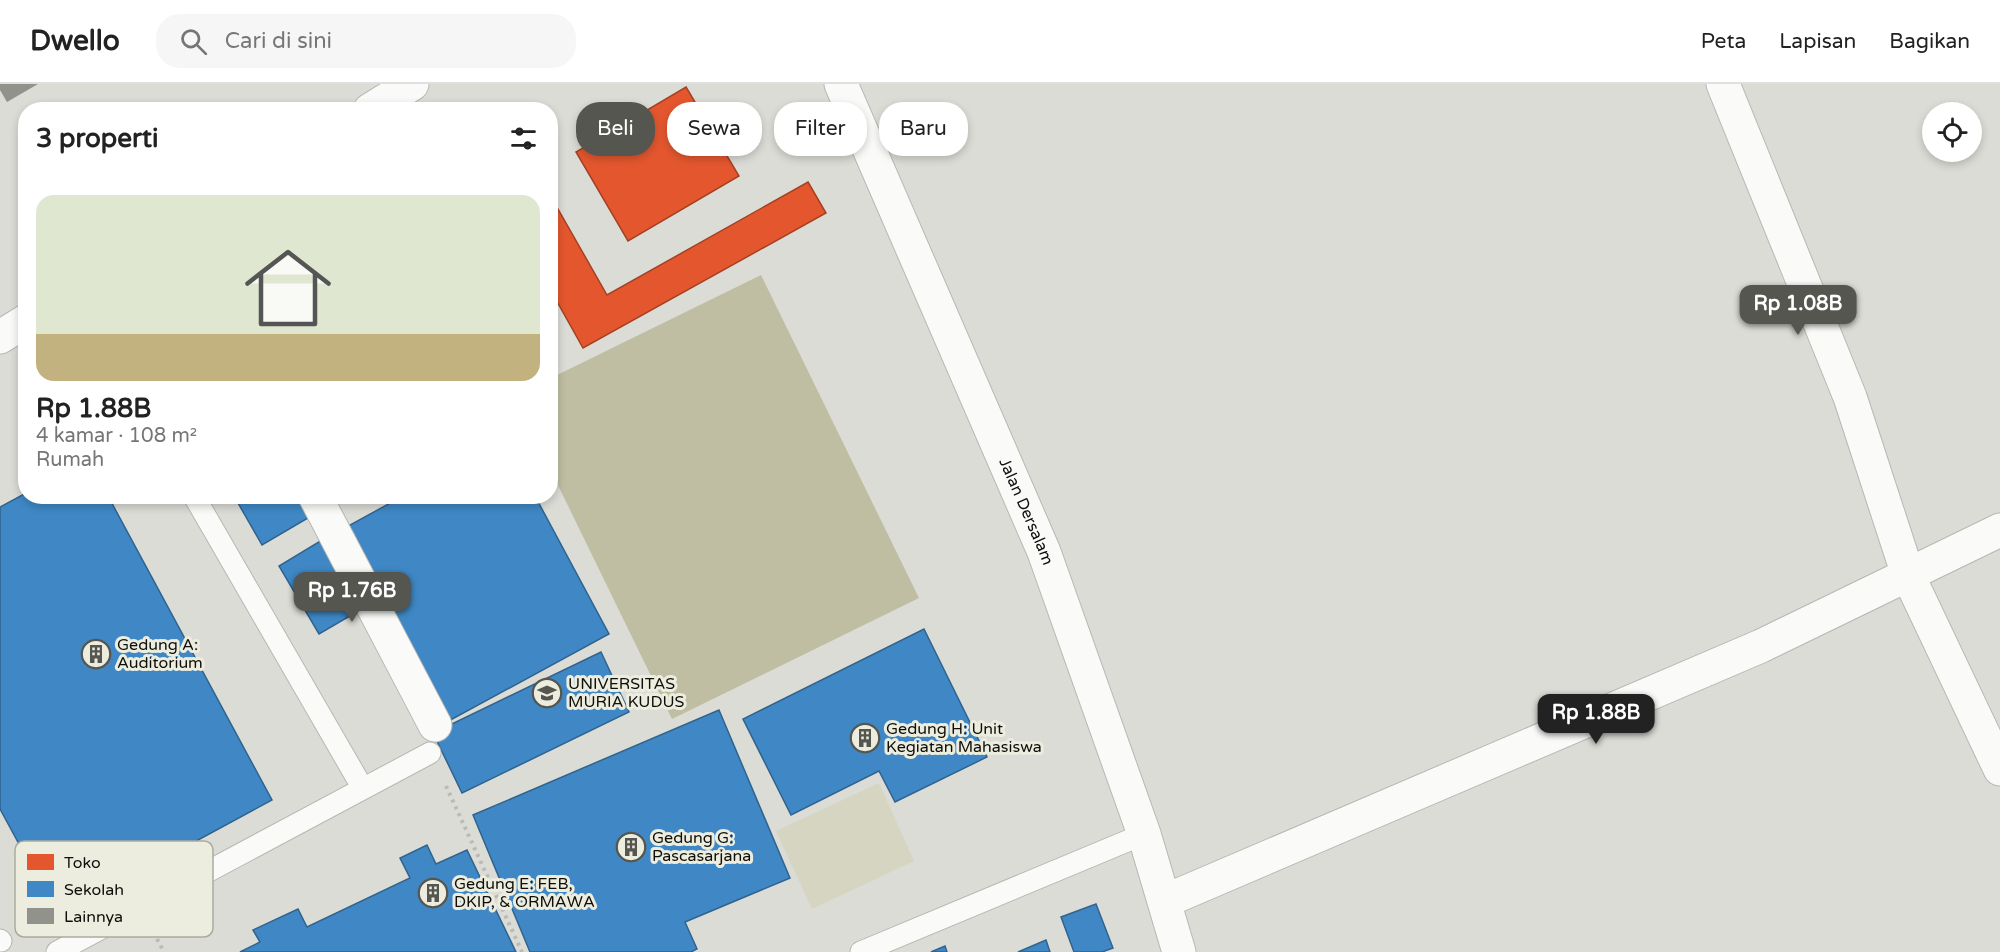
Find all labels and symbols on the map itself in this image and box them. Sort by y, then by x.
pin: Rp 1.08B [1736,285,1860,336]
street label: Jalan Dersalam [994,455,1058,568]
pin: Rp 1.76B [290,572,414,623]
place label: Gedung A: Auditorium [117,635,203,673]
building icon: Gedung A: Auditorium [80,638,112,670]
place label: UNIVERSITAS MURIA KUDUS [568,674,685,712]
school or university icon: UNIVERSITAS MURIA KUDUS [531,677,563,709]
pin: Rp 1.88B [1534,694,1658,745]
place label: Gedung H: Unit Kegiatan Mahasiswa [886,719,1042,757]
building icon: Gedung H: Unit Kegiatan Mahasiswa [849,722,881,754]
place label: Gedung G: Pascasarjana [652,828,751,866]
building icon: Gedung G: Pascasarjana [615,831,647,863]
legend [15,841,213,937]
text: Toko [64,853,101,873]
place label: Gedung E: FEB, DKIP, & ORMAWA [454,874,595,912]
building icon: Gedung E: FEB, DKIP, & ORMAWA [417,877,449,909]
text: Sekolah [64,880,124,900]
text: Lainnya [64,907,123,927]

